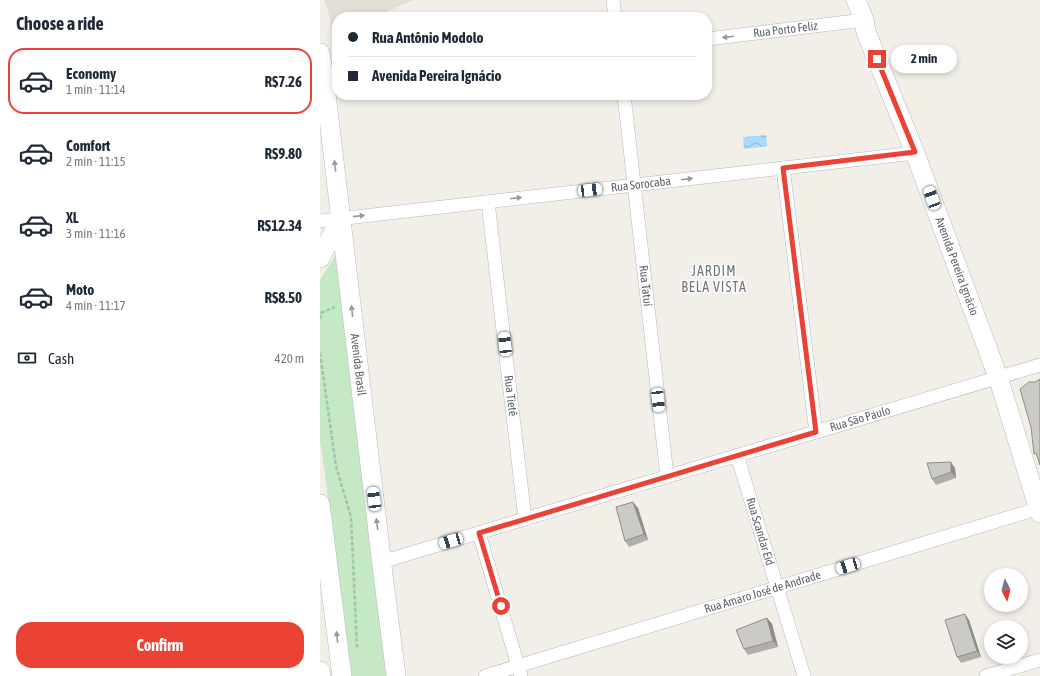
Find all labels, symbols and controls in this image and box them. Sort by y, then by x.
text: Choose a ride [16,13,104,34]
street label: Rua Porto Feliz [752,19,819,40]
text: Rua Antônio Modolo [372,29,484,46]
one-way arrow [722,34,734,40]
callout: 2 min [891,45,957,73]
route end [868,50,886,68]
text: 2 min [911,51,937,66]
icon: car [18,63,54,99]
text: Economy [66,65,116,82]
text: Avenida Pereira Ignácio [372,67,501,84]
text: R$7.26 [264,73,302,90]
text: 1 min · 11:14 [66,82,126,97]
icon: car [18,135,54,171]
text: Comfort [66,137,110,154]
text: R$9.80 [264,145,302,162]
text: 2 min · 11:15 [66,154,126,169]
one-way arrow [331,160,338,172]
street label: Rua Sorocaba [610,174,672,195]
one-way arrow [681,176,693,182]
car [577,183,603,197]
car [922,185,942,211]
one-way arrow [510,195,522,202]
icon: car [18,207,54,243]
text: XL [66,209,79,226]
one-way arrow [353,213,365,219]
street label: Avenida Pereira Ignácio [932,215,982,318]
text: R$12.34 [257,217,302,234]
text: 3 min · 11:16 [66,226,126,241]
district label: JARDIM BELA VISTA [681,263,747,295]
street label: Rua Tatuí [636,265,655,307]
icon: car [18,279,54,315]
text: Moto [66,281,94,298]
text: R$8.50 [264,289,302,306]
text: 4 min · 11:17 [66,298,126,313]
one-way arrow [349,305,355,317]
car [498,331,512,357]
street label: Avenida Brasil [348,333,369,397]
icon: cash [16,347,38,369]
text: Cash [48,350,74,367]
text: 420 m [275,351,304,366]
street label: Rua Tietê [501,374,520,417]
car [651,387,665,413]
street label: Rua São Paulo [828,403,892,434]
car [367,486,381,512]
street label: Rua Scandar Eid [743,496,777,567]
one-way arrow [374,518,380,530]
car [438,532,464,550]
car [835,557,861,575]
street label: Rua Amaro José de Andrade [703,568,823,616]
north arrow [984,568,1028,612]
map controls [984,568,1028,664]
route start [492,597,510,615]
button: layers [984,620,1028,664]
button: Confirm [16,622,304,668]
one-way arrow [334,631,340,643]

